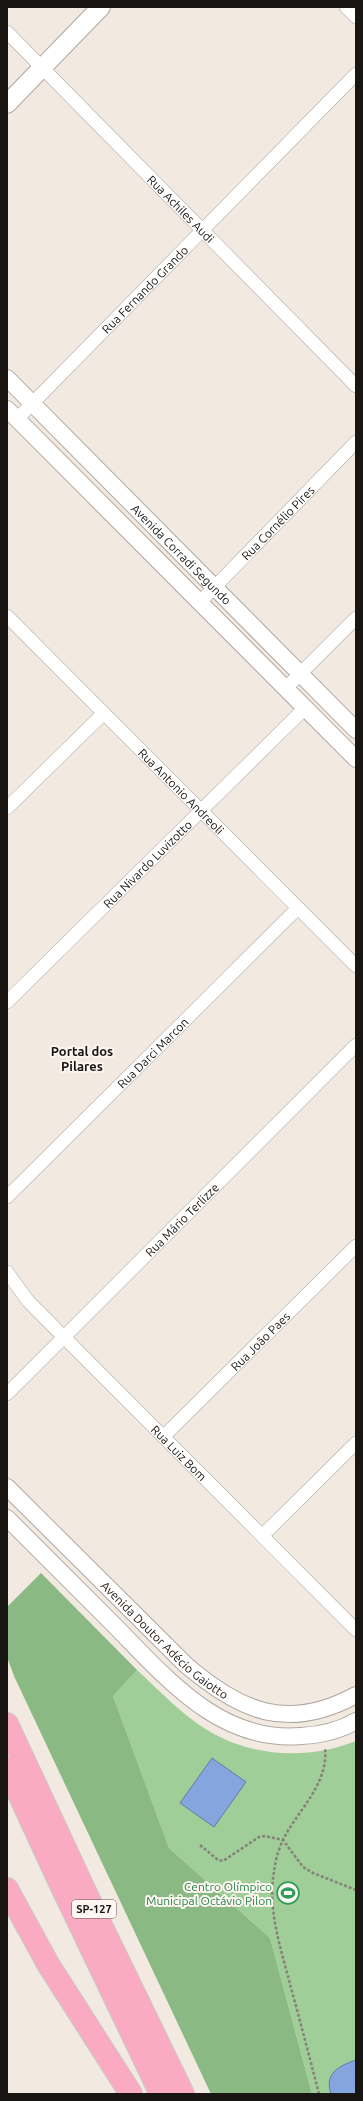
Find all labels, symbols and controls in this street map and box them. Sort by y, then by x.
street label: Rua Achiles Audi [145,172,217,245]
street label: Rua Fernando Grando [99,243,190,335]
street label: Rua Cornélio Pires [239,483,316,562]
street label: Avenida Corradi Segundo [129,501,234,607]
street label: Rua Antonio Andreoli [136,746,227,836]
street label: Rua Nivardo Luvizotto [100,817,194,910]
street label: Rua Darci Marcon [114,1015,191,1090]
district label: Portal dos Pilares [51,1044,113,1073]
street label: Rua Mário Terlizze [142,1180,221,1259]
street label: Rua João Paes [228,1309,292,1373]
street label: Rua Luiz Bom [149,1422,209,1483]
street label: Avenida Doutor Adécio Gaiotto [99,1578,231,1701]
place label: Centro Olímpico Municipal Octávio Pilon [146,1880,272,1907]
sports icon: Centro Olímpico Municipal Octávio Pilon [275,1880,301,1906]
road number: SP-127 [72,1900,116,1918]

